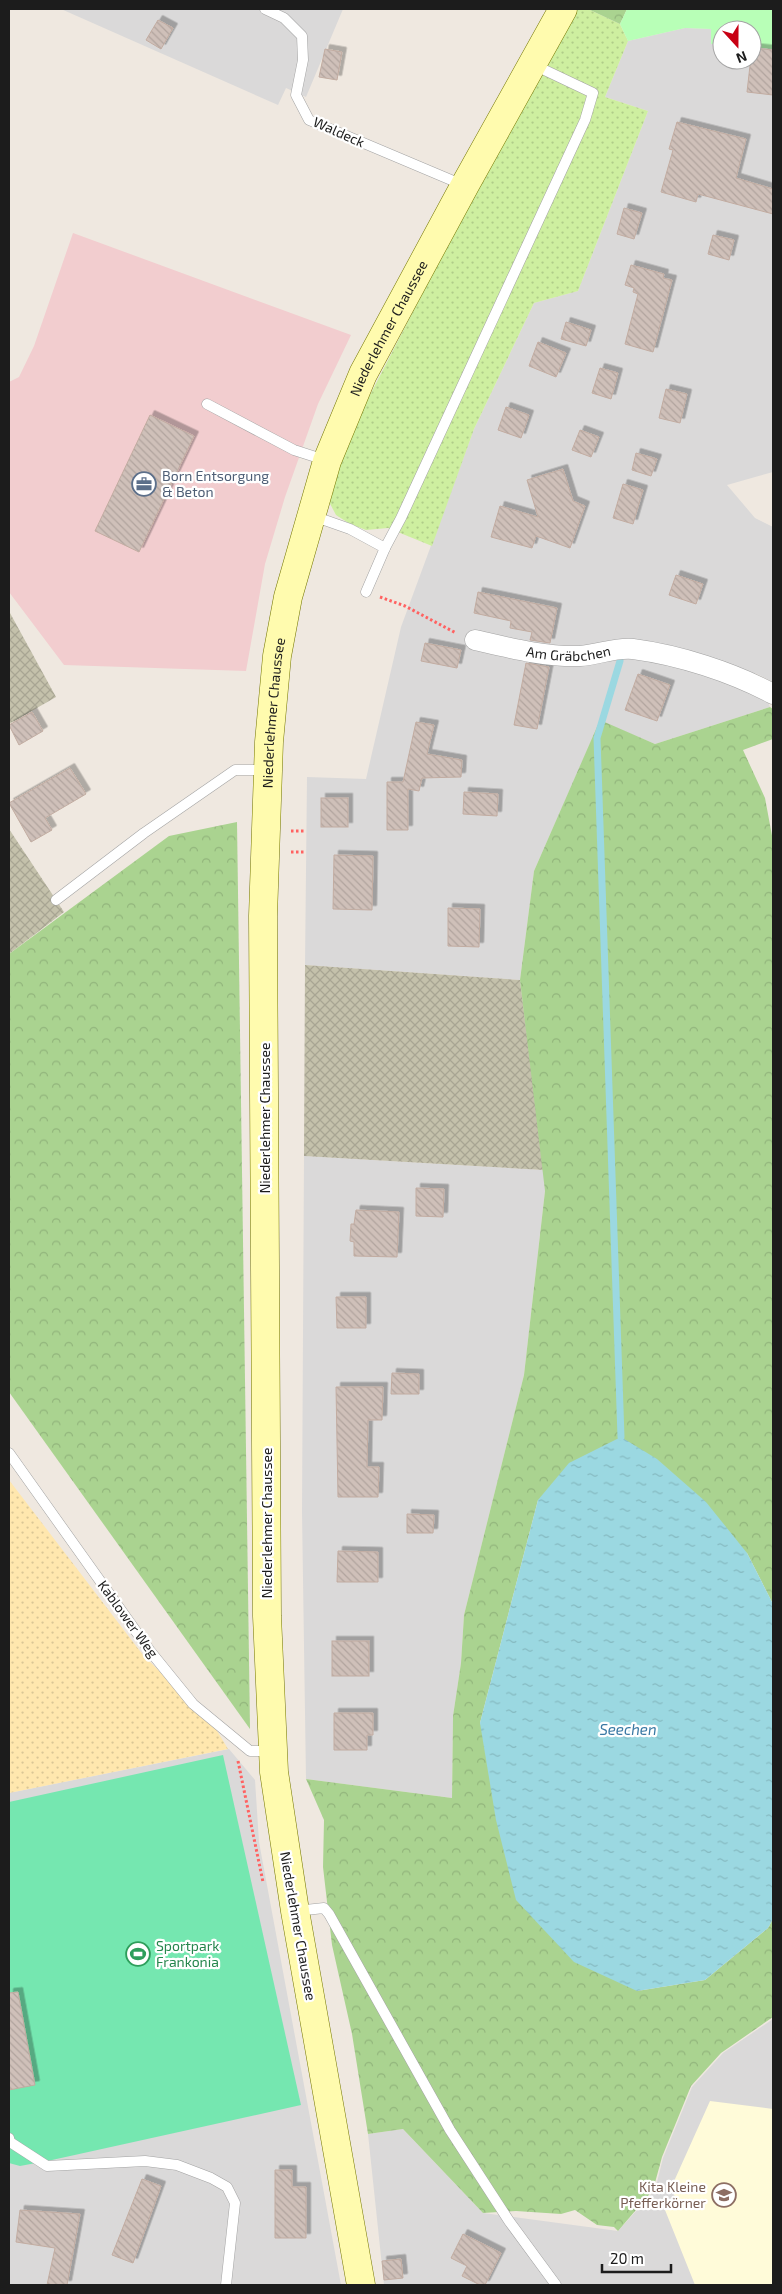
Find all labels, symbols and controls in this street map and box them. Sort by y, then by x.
north arrow [712,20,762,70]
text: N [734,48,750,67]
street label: Waldeck [311,113,368,150]
street label: Niederlehmer Chaussee [346,257,431,399]
place label: Born Entsorgung & Beton [162,467,269,500]
office icon: Born Entsorgung & Beton [131,471,157,497]
street label: Niederlehmer Chaussee [258,636,288,789]
street label: Am Gräbchen [525,642,612,664]
street label: Niederlehmer Chaussee [256,1042,273,1194]
street label: Niederlehmer Chaussee [258,1447,275,1599]
street label: Kablower Weg [95,1577,162,1661]
water label: Seechen [599,1720,657,1738]
street label: Niederlehmer Chaussee [277,1850,320,2002]
place label: Sportpark Frankonia [156,1937,219,1970]
sports icon: Sportpark Frankonia [125,1941,151,1967]
place label: Kita Kleine Pfefferkörner [620,2178,706,2211]
school or university icon: Kita Kleine Pfefferkörner [711,2182,737,2208]
scale bar [602,2242,671,2274]
text: 20 m [610,2249,644,2267]

